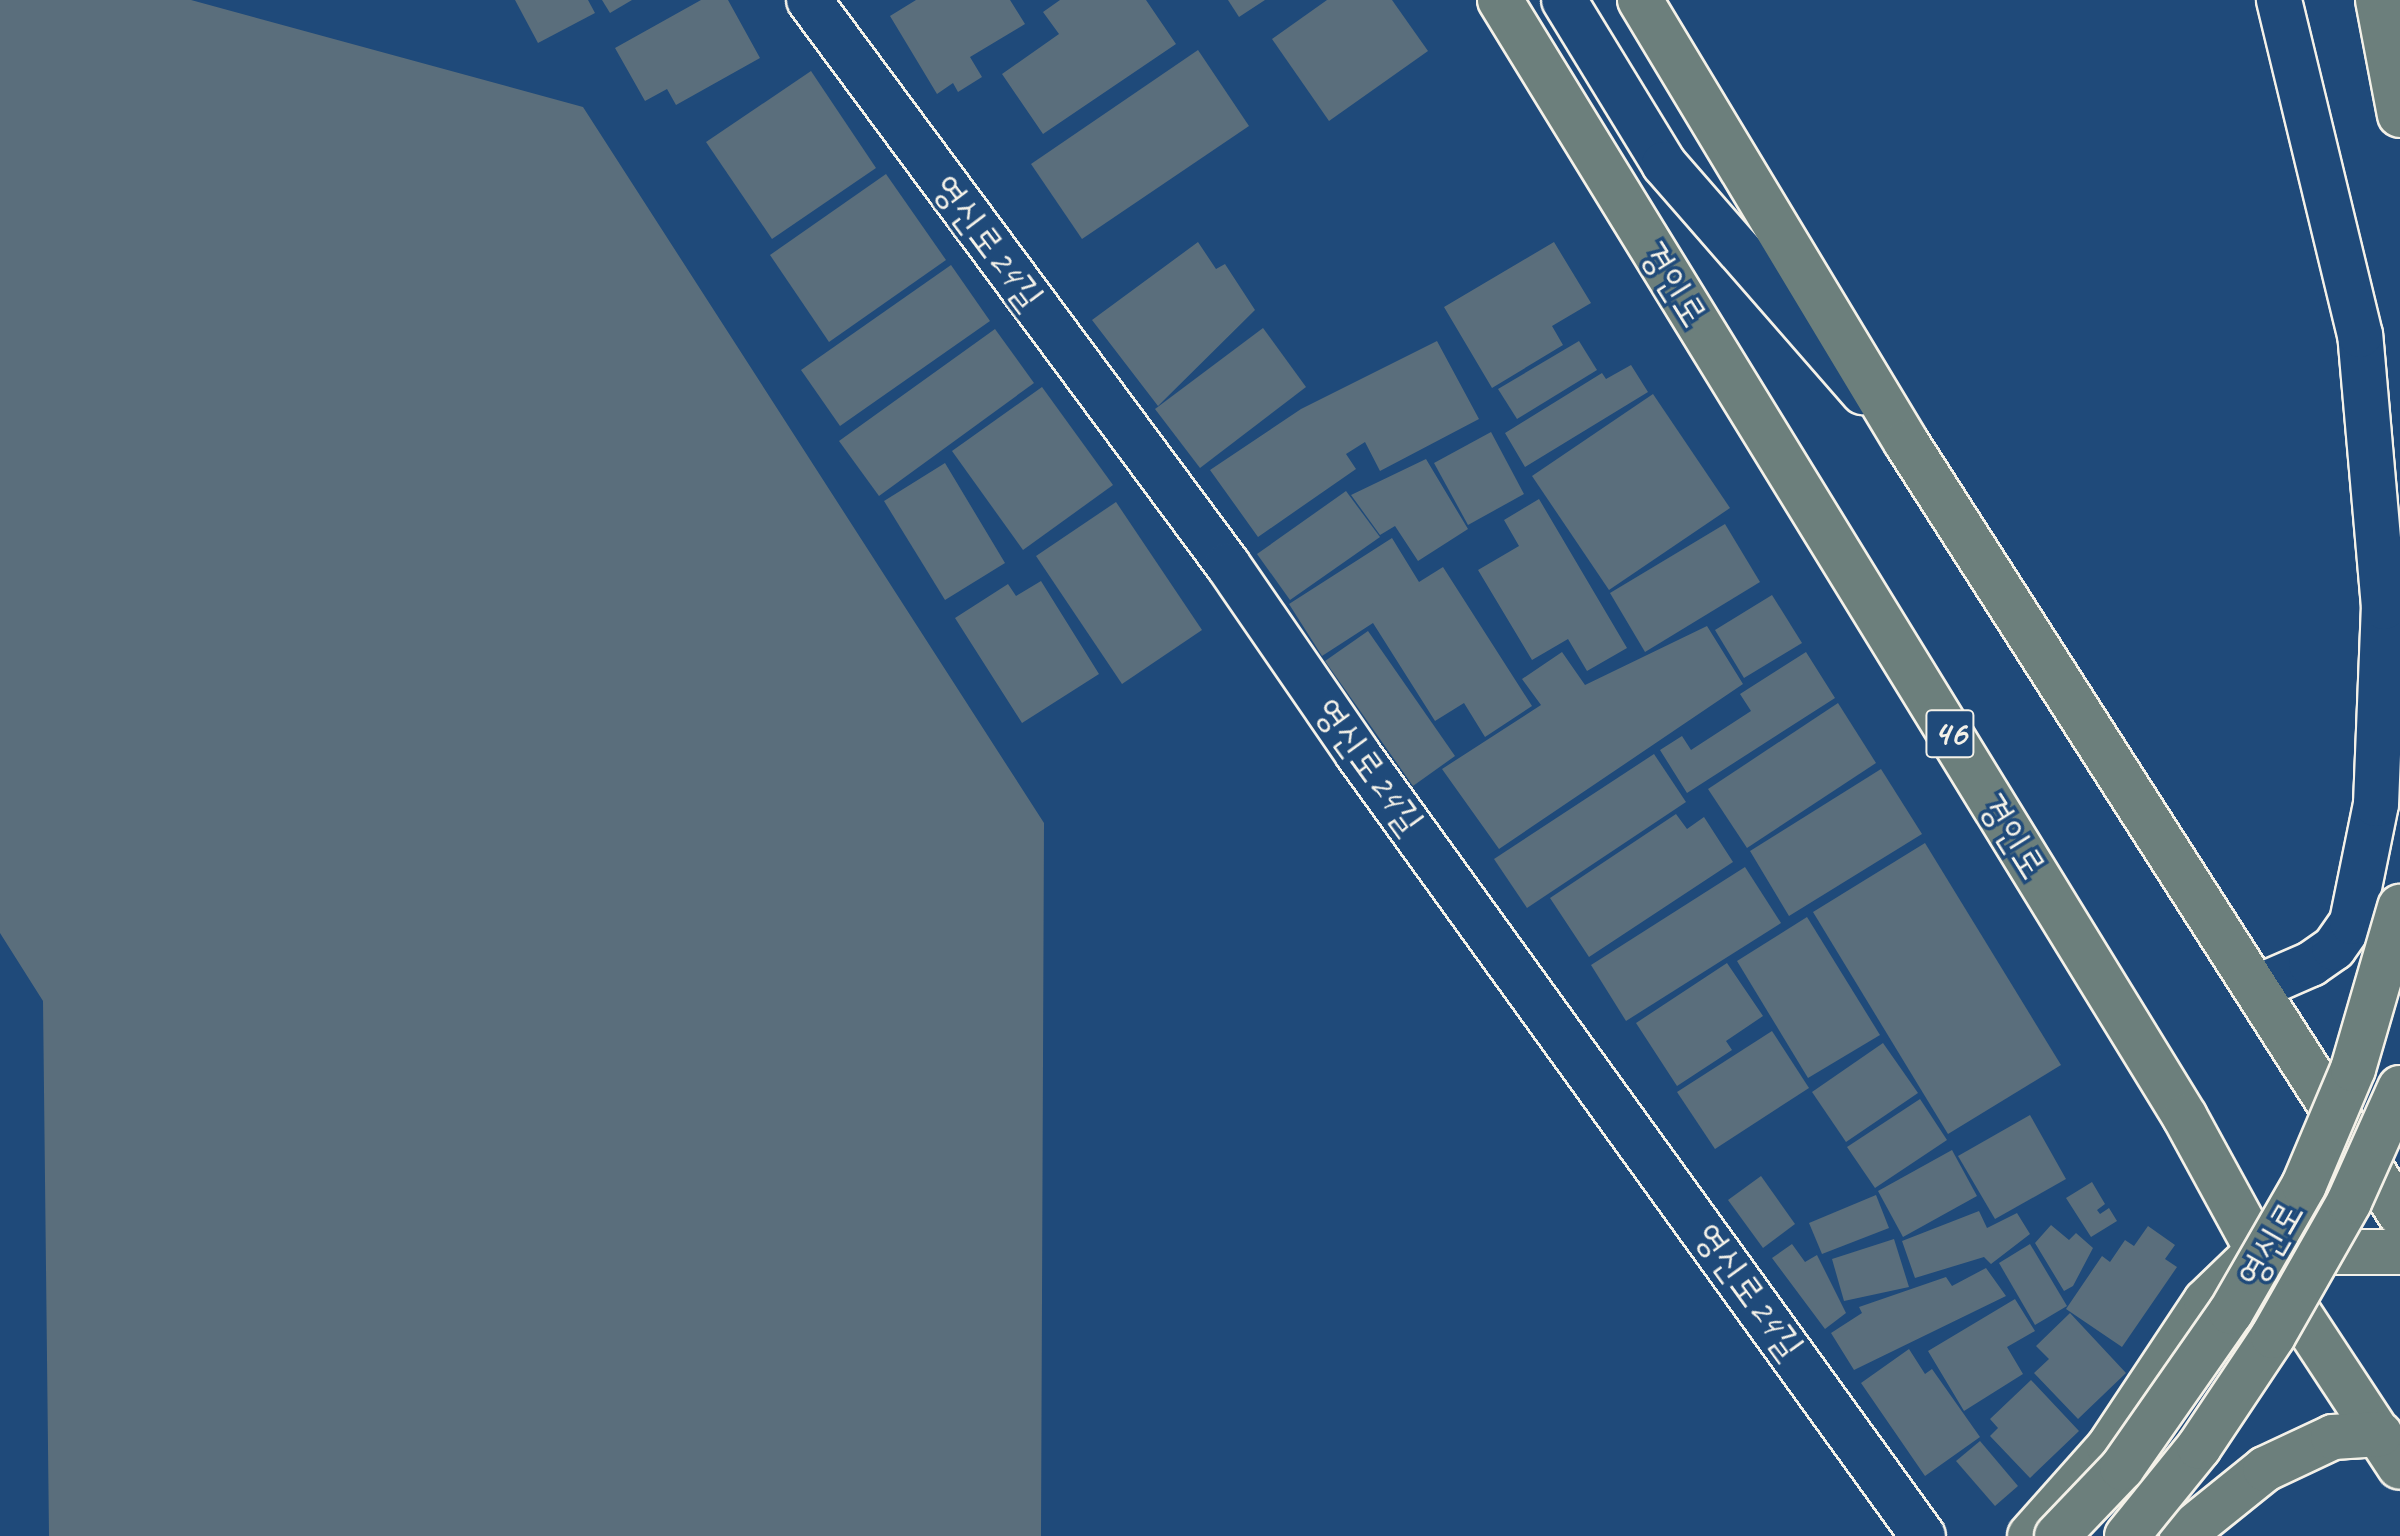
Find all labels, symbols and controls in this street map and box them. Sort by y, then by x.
street label: 영신로24길 [923,166,1053,318]
street label: 경인로 [1630,233,1718,335]
street label: 영신로24길 [1305,689,1433,843]
road number: 46 [1924,702,1976,766]
street label: 경인로 [1969,785,2057,887]
street label: 영신로 [2227,1193,2313,1295]
street label: 영신로24길 [1685,1214,1813,1368]

